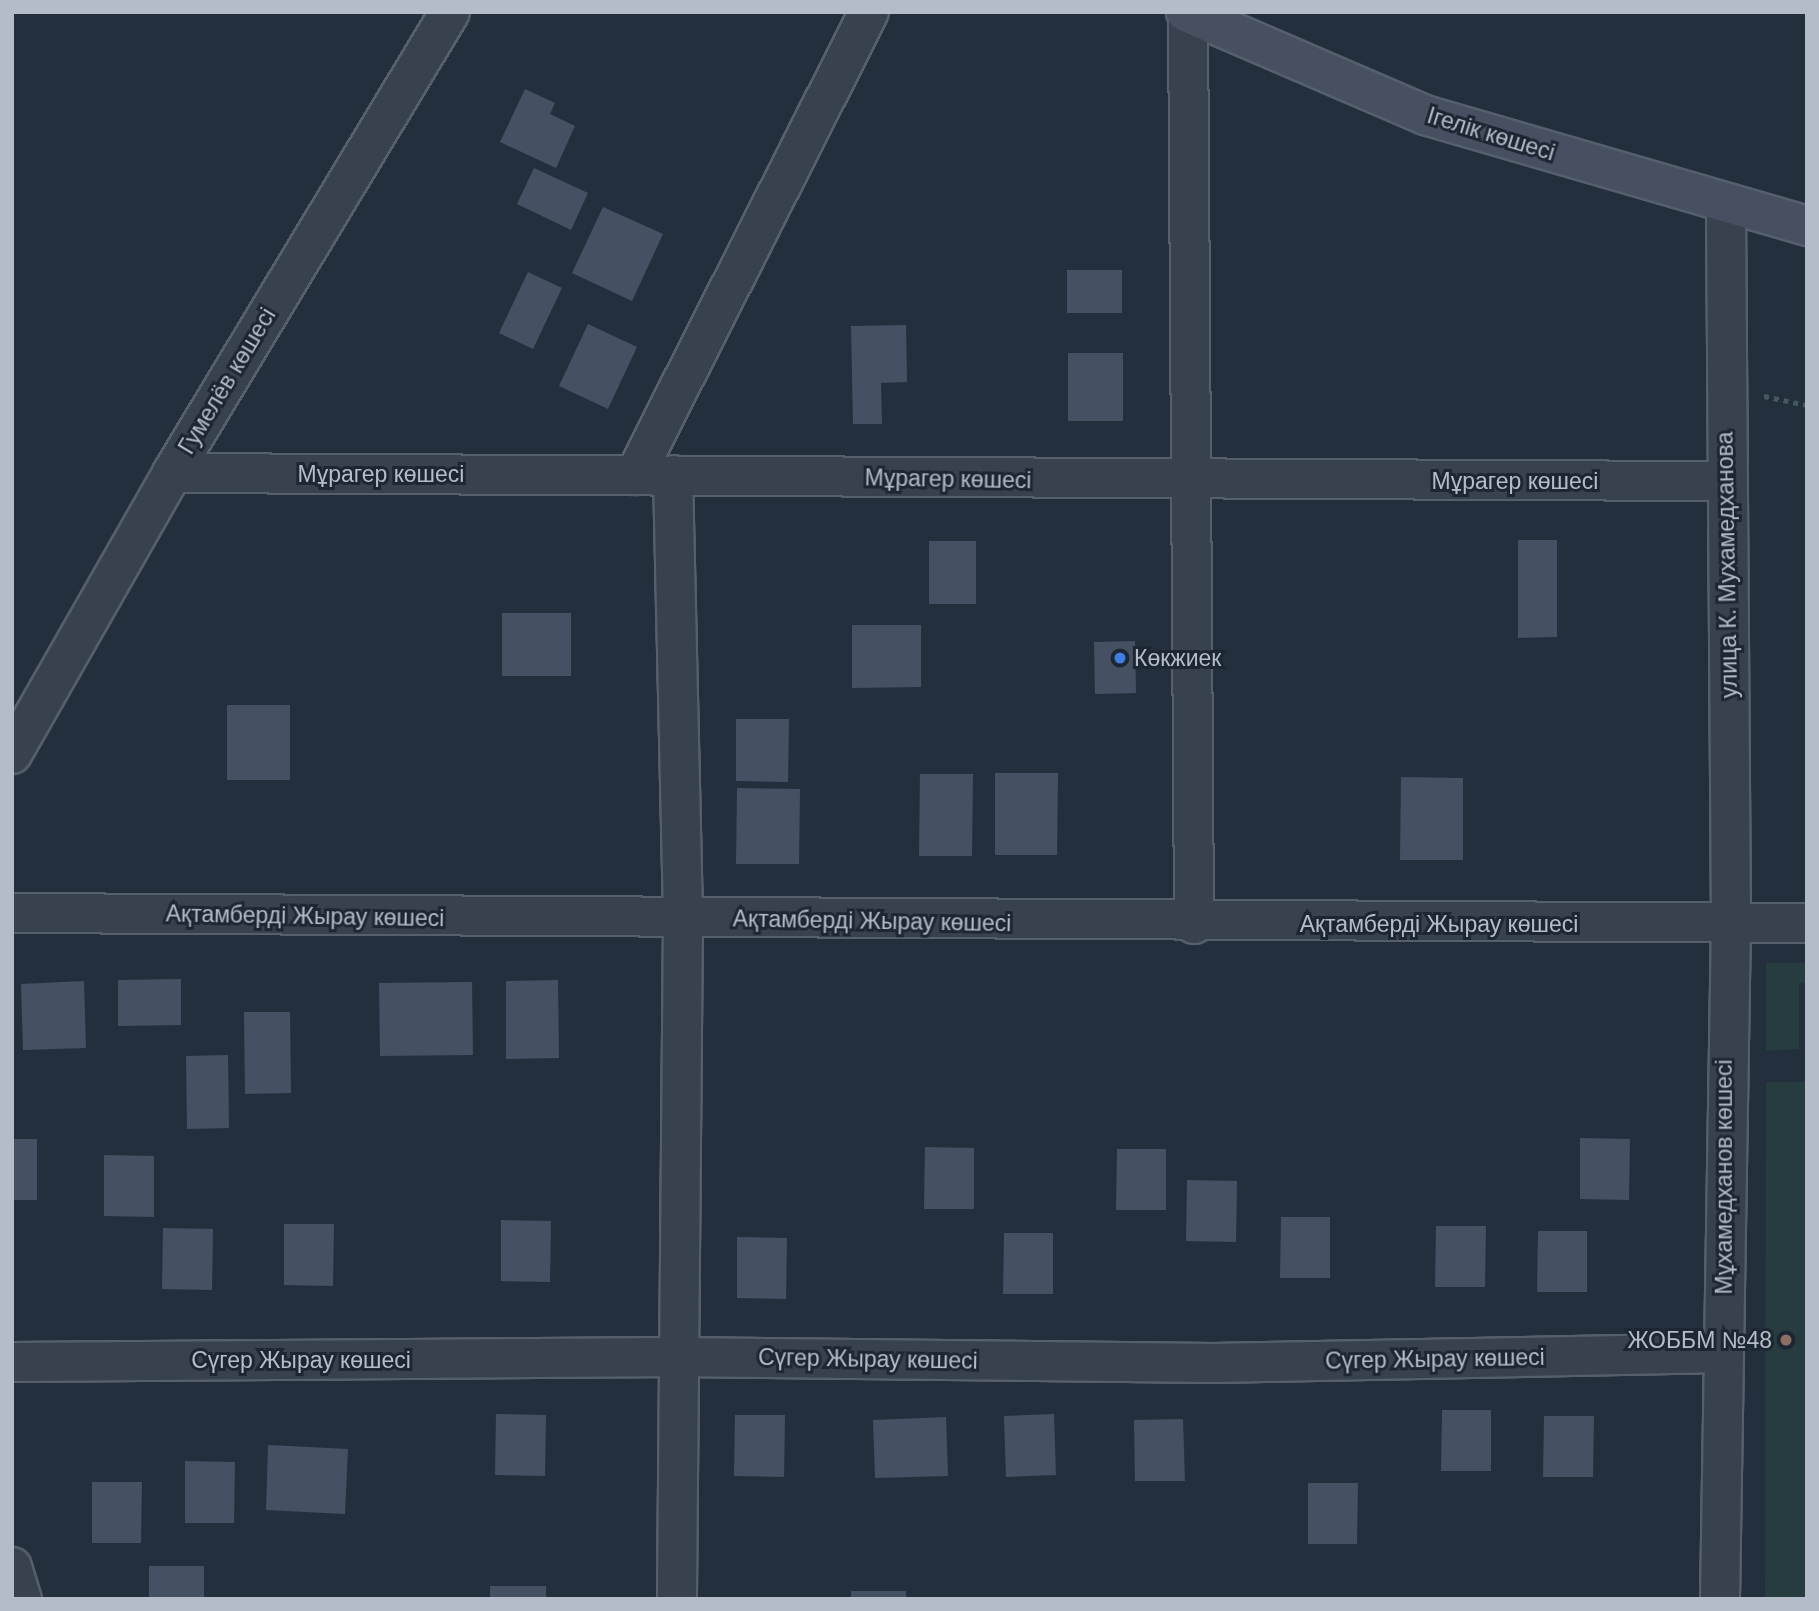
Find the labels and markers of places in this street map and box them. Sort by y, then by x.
place label: Көкжиек [1134,644,1221,672]
marker: Көкжиек [1112,650,1128,666]
place label: ЖОББМ №48 [1627,1326,1772,1354]
marker: ЖОББМ №48 [1778,1332,1794,1348]

